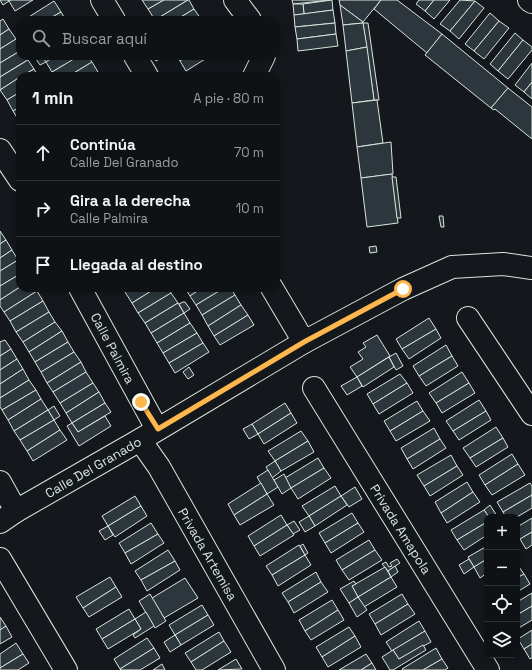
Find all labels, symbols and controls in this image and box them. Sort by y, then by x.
search box [16,16,280,60]
icon: search [30,27,52,49]
text: Buscar aquí [62,29,147,48]
text: 1 min [32,87,74,109]
text: A pie · 80 m [193,90,264,107]
text: Continúa [70,135,136,154]
icon: ahead [32,142,54,164]
text: 70 m [234,144,264,161]
text: Calle Del Granado [70,154,178,171]
text: Gira a la derecha [70,191,190,210]
icon: right [32,198,54,220]
text: 10 m [236,200,264,217]
text: Calle Palmira [70,210,148,227]
icon: arrive [32,254,54,276]
text: Llegada al destino [70,255,203,274]
route start [394,280,412,298]
street label: Calle Palmira [87,310,139,387]
route end [132,393,150,411]
street label: Calle Del Granado [42,433,144,502]
street label: Privada Amapola [366,481,435,578]
street label: Privada Artemisa [174,505,241,604]
map controls [484,514,520,658]
button: + [484,514,520,550]
button: − [484,550,520,586]
button: locate [484,586,520,622]
button: layers [484,622,520,658]

